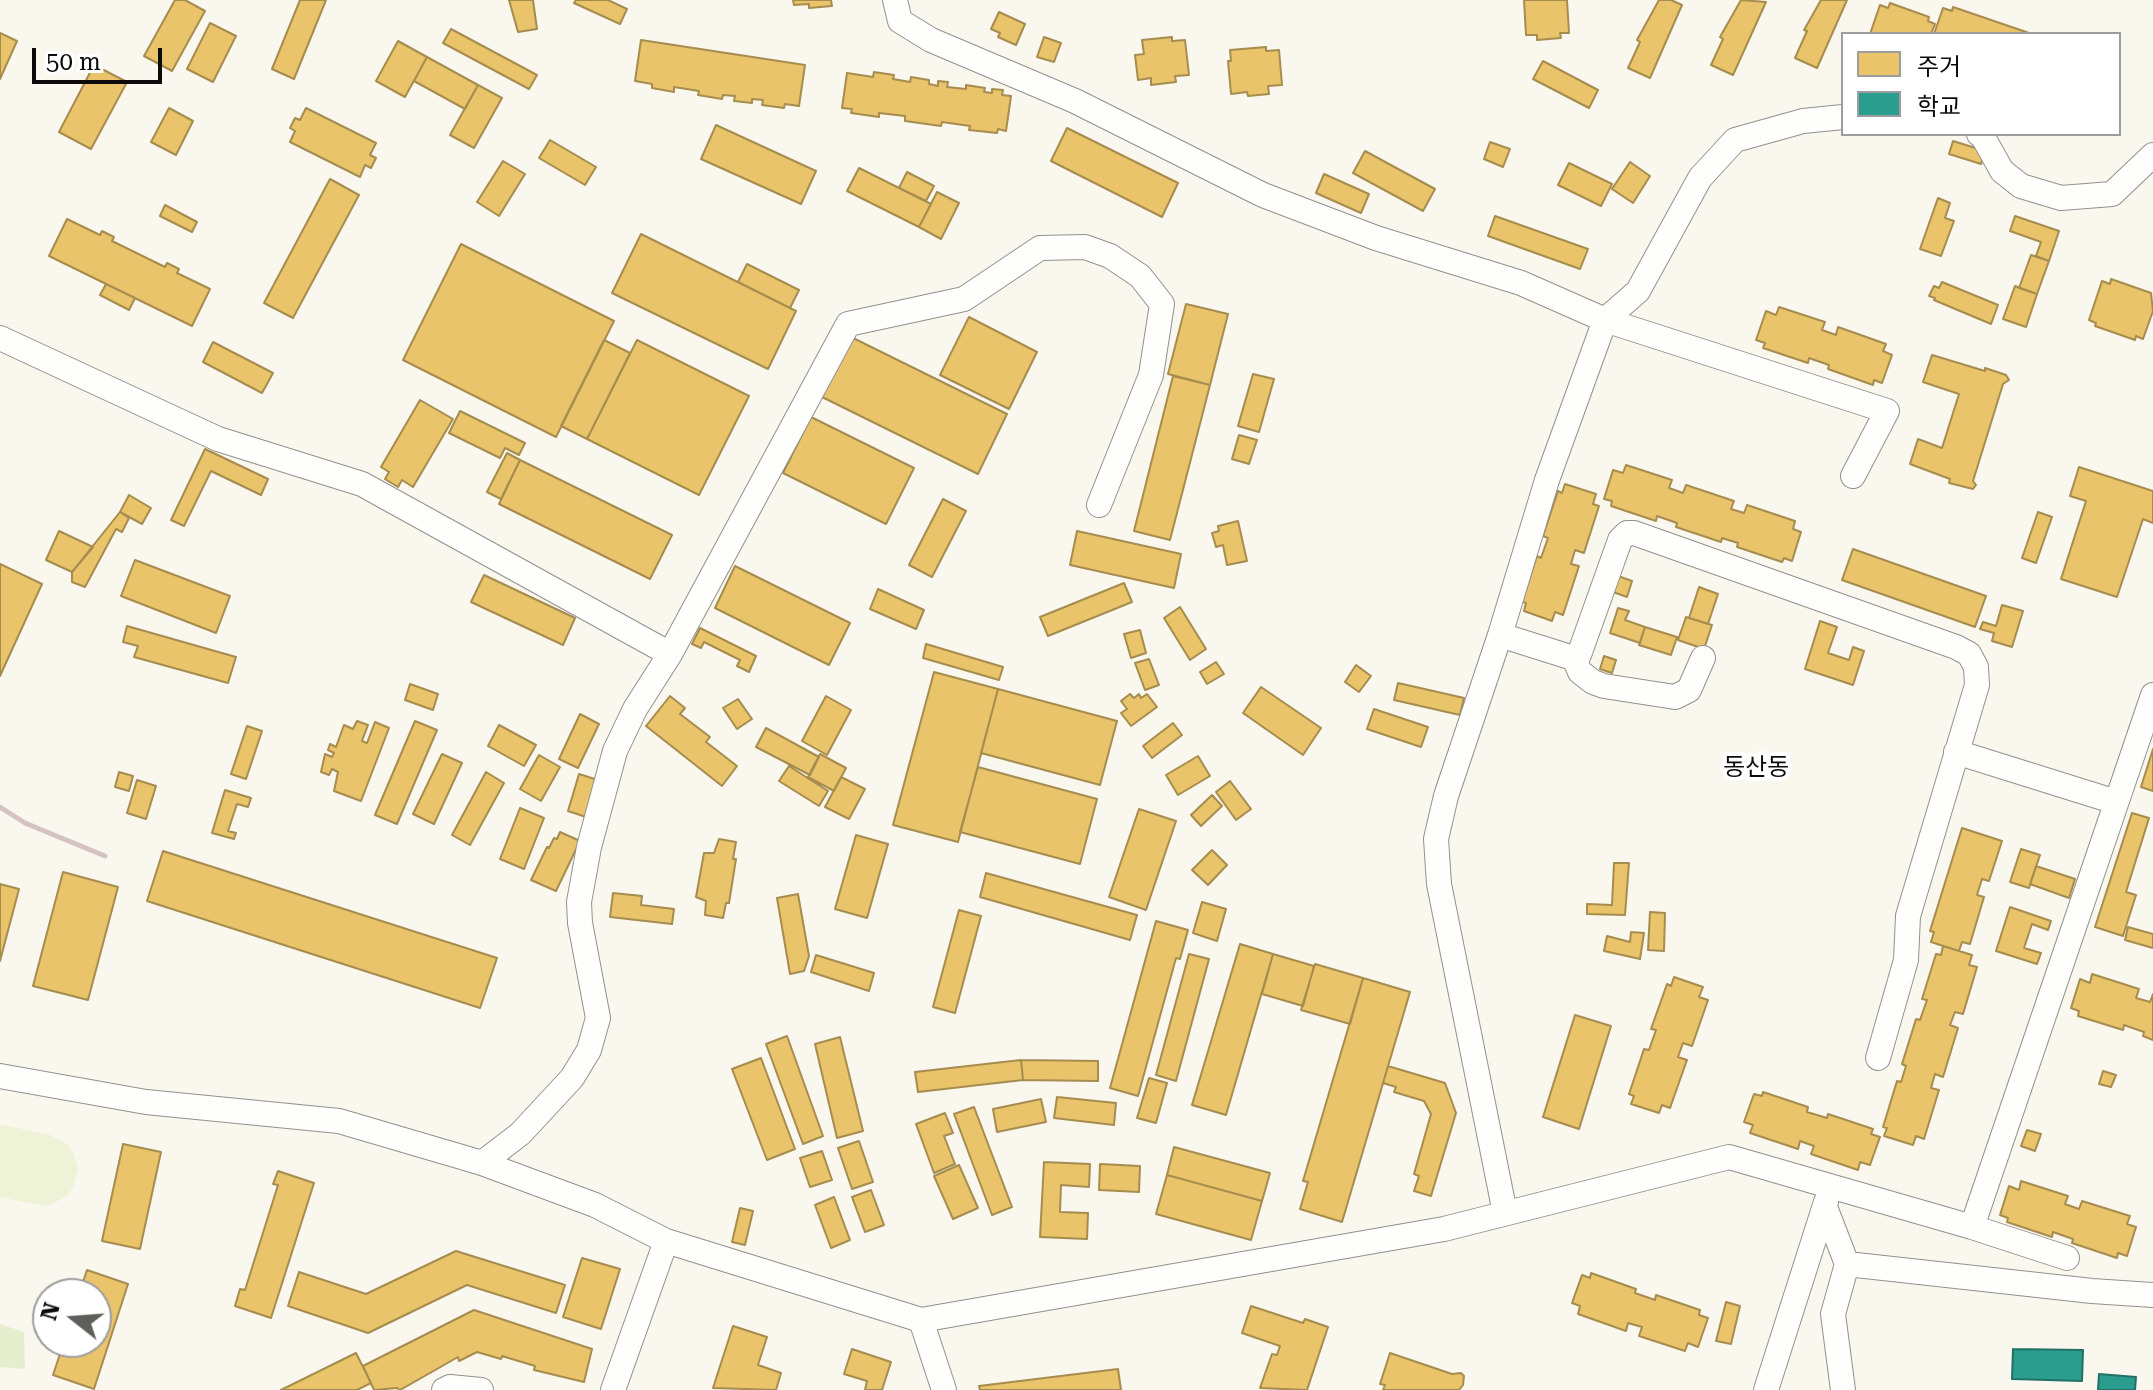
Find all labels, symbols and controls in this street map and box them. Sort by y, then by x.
scale bar [36,32,166,82]
legend [1841,32,2121,136]
text: 50 m [46,48,101,76]
text: 주거 [1917,53,1961,81]
text: 학교 [1917,93,1961,121]
district label: 동산동 [1723,754,1789,782]
north arrow [32,1278,112,1358]
text: N [36,1300,65,1323]

